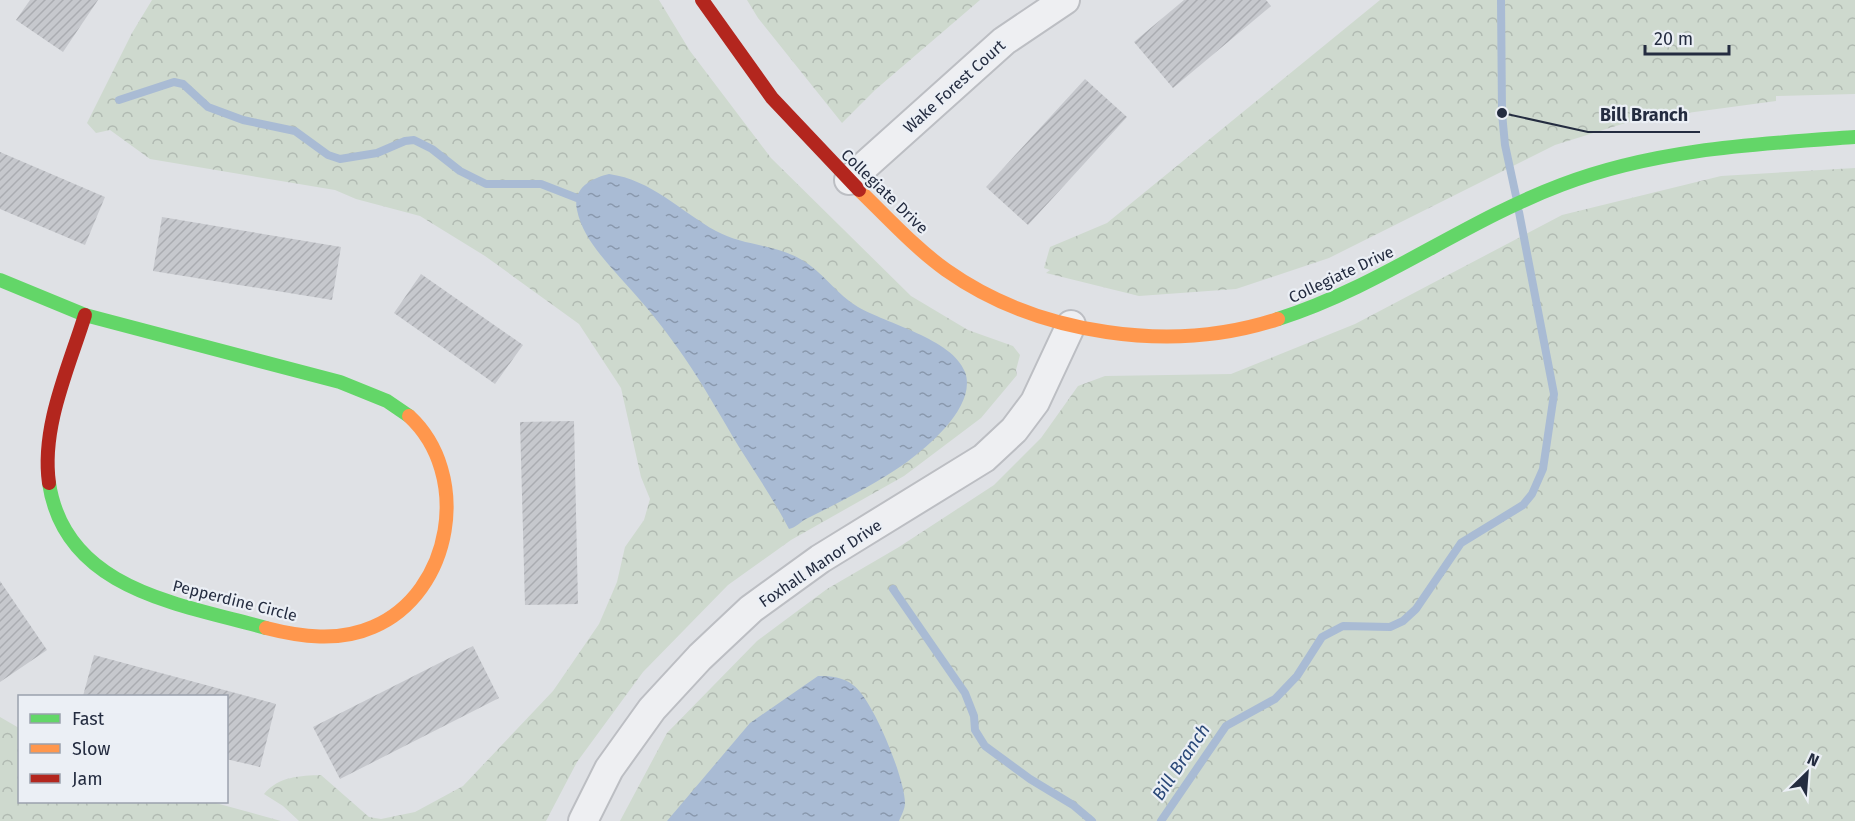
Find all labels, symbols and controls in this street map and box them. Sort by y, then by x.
scale bar [1645,18,1729,56]
text: 20 m [1654,28,1693,50]
street label: Wake Forest Court [900,36,1009,137]
callout: Bill Branch [1588,96,1700,132]
text: Bill Branch [1600,104,1688,126]
street label: Collegiate Drive [837,145,932,238]
street label: Collegiate Drive [1286,242,1397,307]
street label: Foxhall Manor Drive [755,515,885,611]
street label: Pepperdine Circle [171,576,299,625]
legend [18,695,228,803]
text: Fast [72,708,105,730]
water label: Bill Branch [1147,720,1215,804]
text: Slow [72,738,111,760]
north arrow [1777,743,1837,803]
text: N [1804,749,1822,771]
text: Jam [72,768,103,790]

